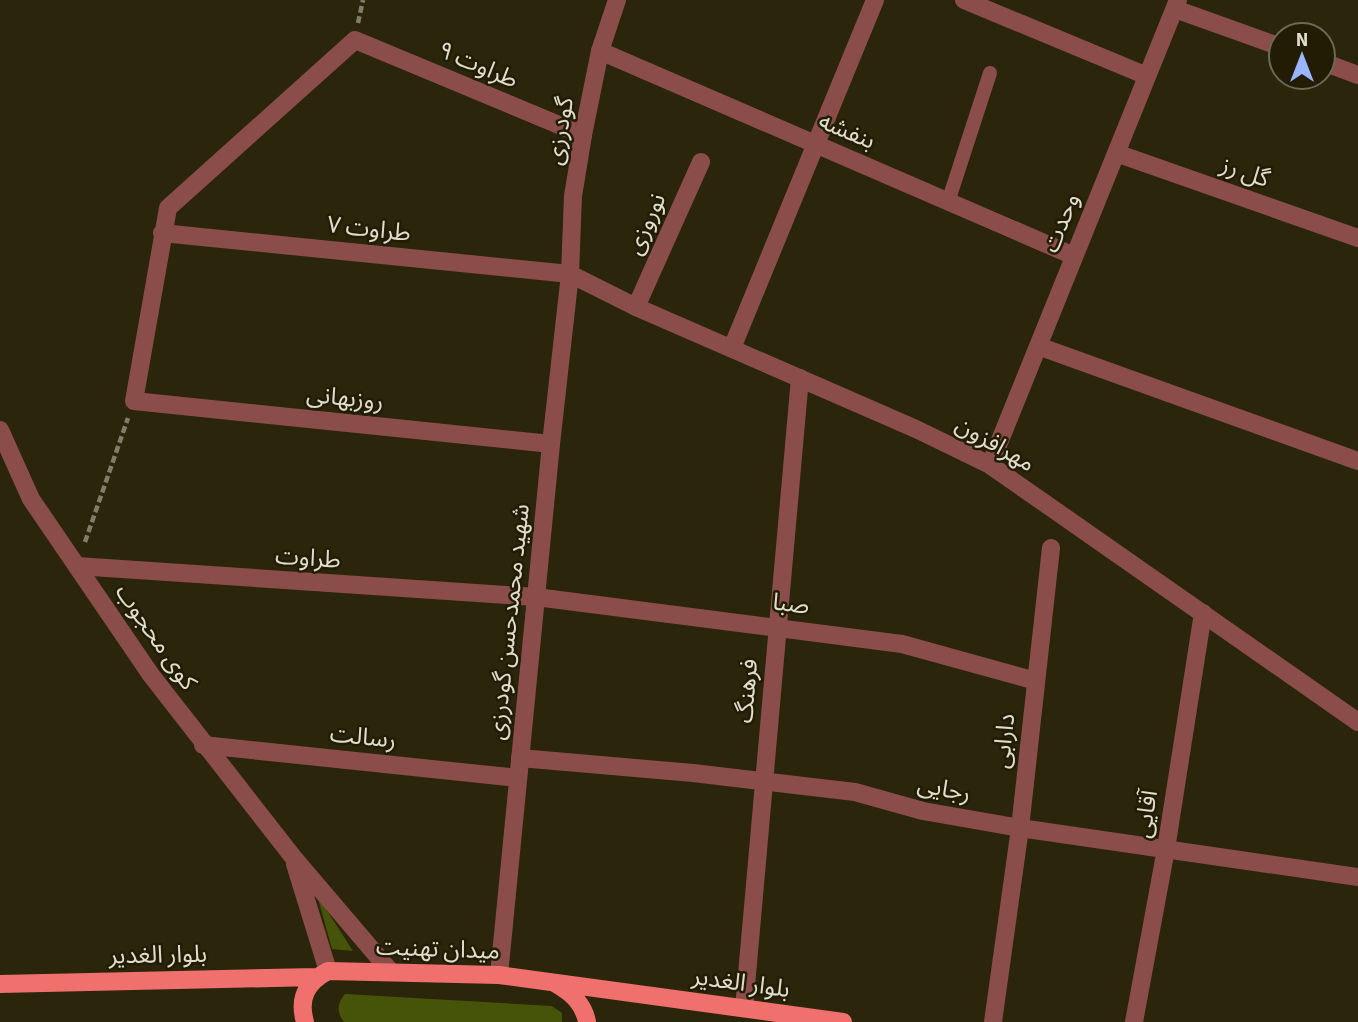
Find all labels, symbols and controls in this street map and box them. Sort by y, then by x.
north arrow [1267,21,1337,91]
text: N [1296,27,1308,54]
street label: طراوت ۹ [433,32,523,98]
street label: گودرزی [537,93,583,168]
street label: بنفشه [813,103,881,159]
street label: گل رز [1215,147,1275,197]
street label: نوروزی [617,187,675,261]
street label: وحدت [1033,188,1089,258]
street label: طراوت ۷ [325,207,413,251]
street label: روزبهانی [305,377,385,419]
street label: مهرافزون [949,407,1041,481]
street label: شهید محمدحسن گودرزی [479,502,539,742]
street label: طراوت [274,538,342,578]
street label: کوی محجوب [107,577,206,698]
street label: صبا [771,584,811,624]
street label: فرهنگ [727,657,767,725]
street label: دارابی [984,712,1024,770]
street label: رسالت [328,716,398,758]
street label: رجایی [914,767,974,811]
street label: آقایی [1125,786,1167,841]
street label: میدان تهنیت [375,929,501,969]
street label: بلوار الغدیر [108,937,207,973]
street label: بلوار الغدیر [689,959,792,1007]

